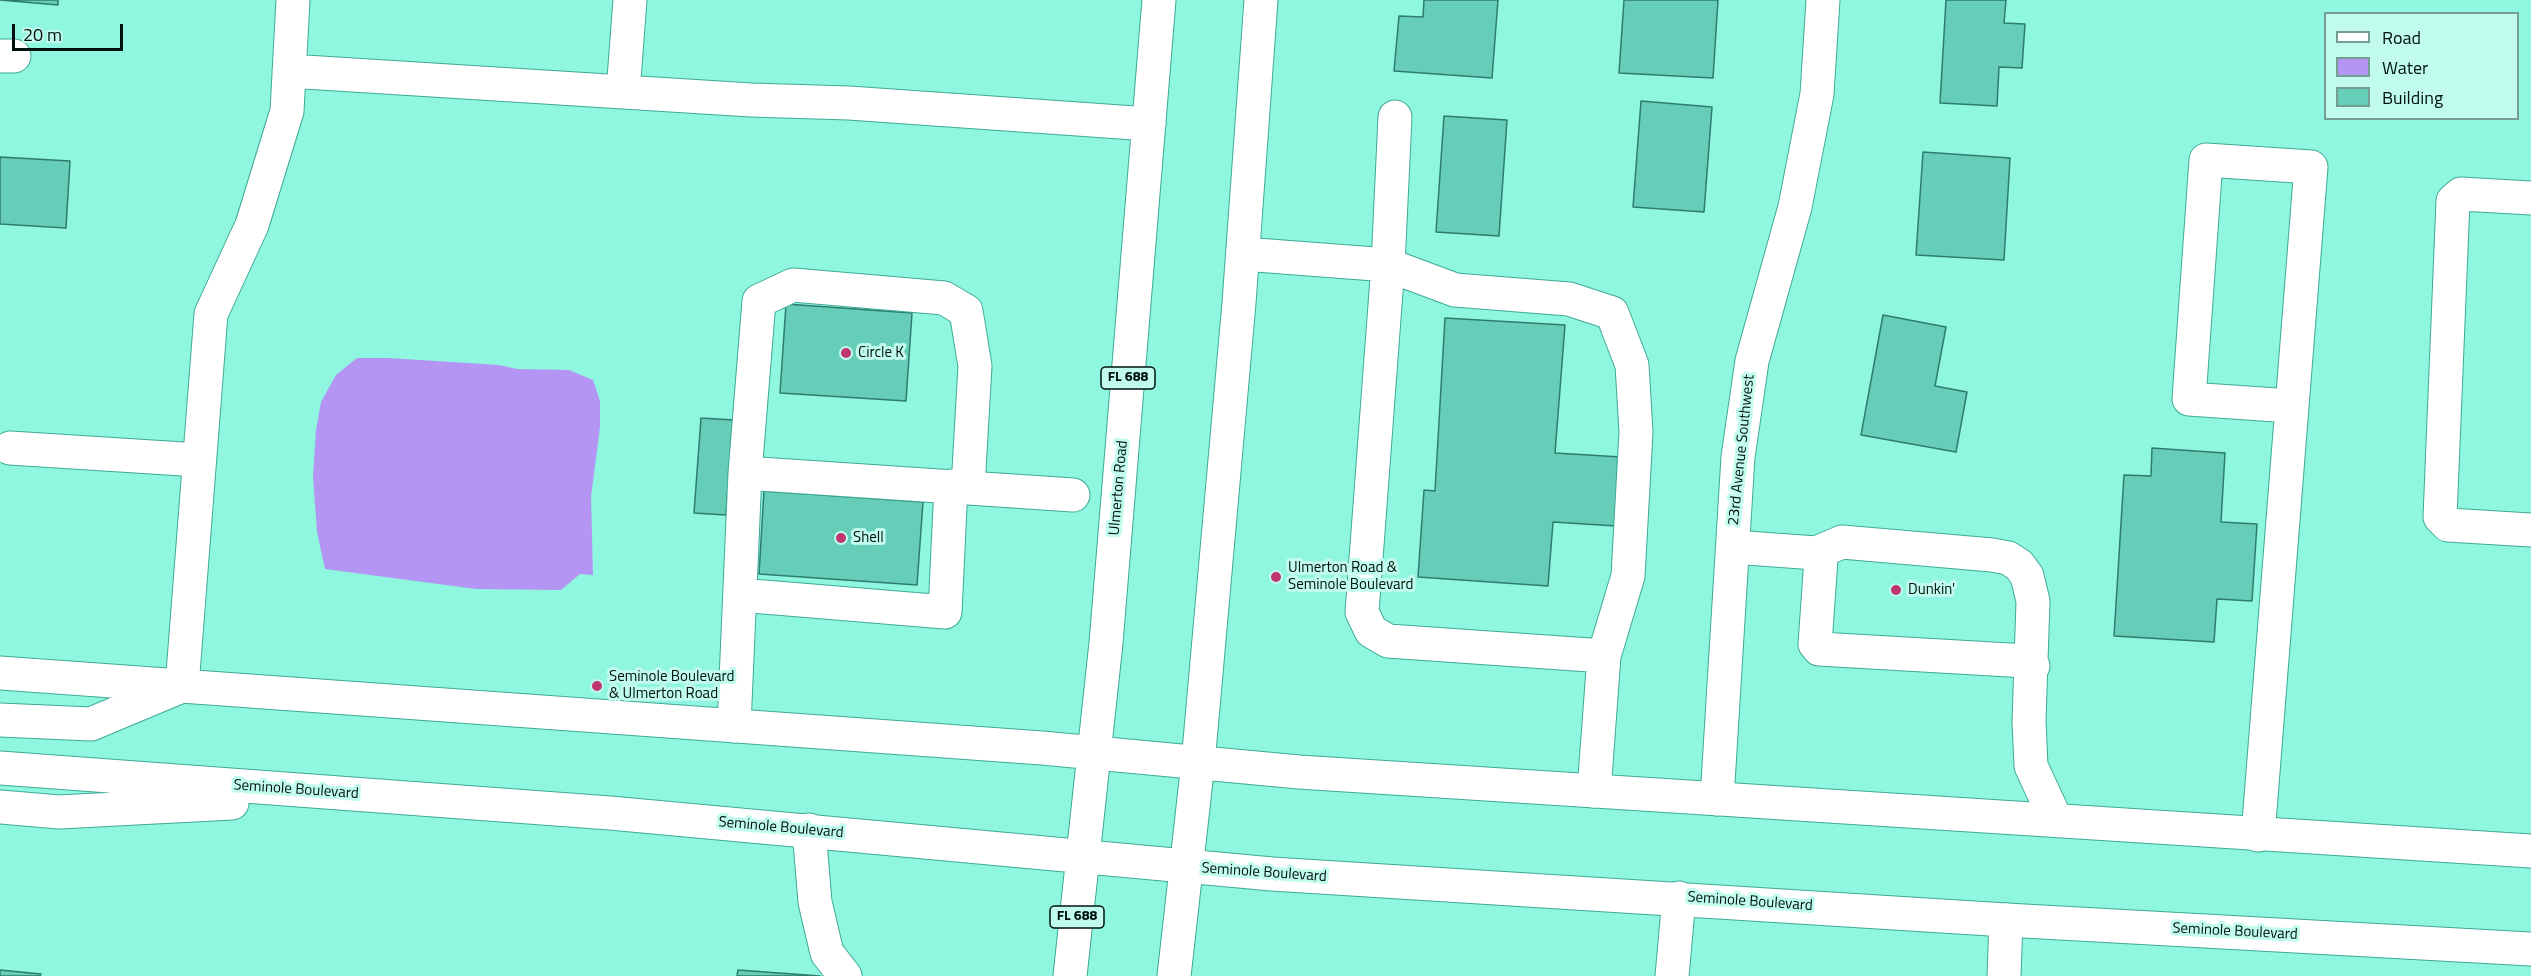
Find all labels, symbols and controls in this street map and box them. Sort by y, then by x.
scale bar [15,12,126,50]
legend [2324,12,2519,120]
text: 20 m [23,21,62,48]
text: Road [2382,24,2421,51]
text: Water [2382,54,2428,81]
text: Building [2382,84,2443,111]
place label: Circle K [858,344,904,362]
marker: Circle K [839,346,853,360]
road number: FL 688 [1101,367,1155,389]
street label: 23rd Avenue Southwest [1725,374,1759,526]
street label: Ulmerton Road [1106,440,1132,536]
place label: Shell [853,529,884,547]
marker: Shell [834,531,848,545]
place label: Ulmerton Road & Seminole Boulevard [1288,559,1413,594]
marker: Ulmerton Road & Seminole Boulevard [1269,570,1283,584]
place label: Dunkin' [1908,581,1955,599]
marker: Dunkin' [1889,583,1903,597]
place label: Seminole Boulevard & Ulmerton Road [609,668,734,703]
marker: Seminole Boulevard & Ulmerton Road [590,679,604,693]
street label: Seminole Boulevard [233,777,359,803]
street label: Seminole Boulevard [718,814,844,842]
street label: Seminole Boulevard [1201,860,1327,886]
street label: Seminole Boulevard [1687,889,1813,915]
road number: FL 688 [1050,906,1104,928]
street label: Seminole Boulevard [2172,920,2298,944]

